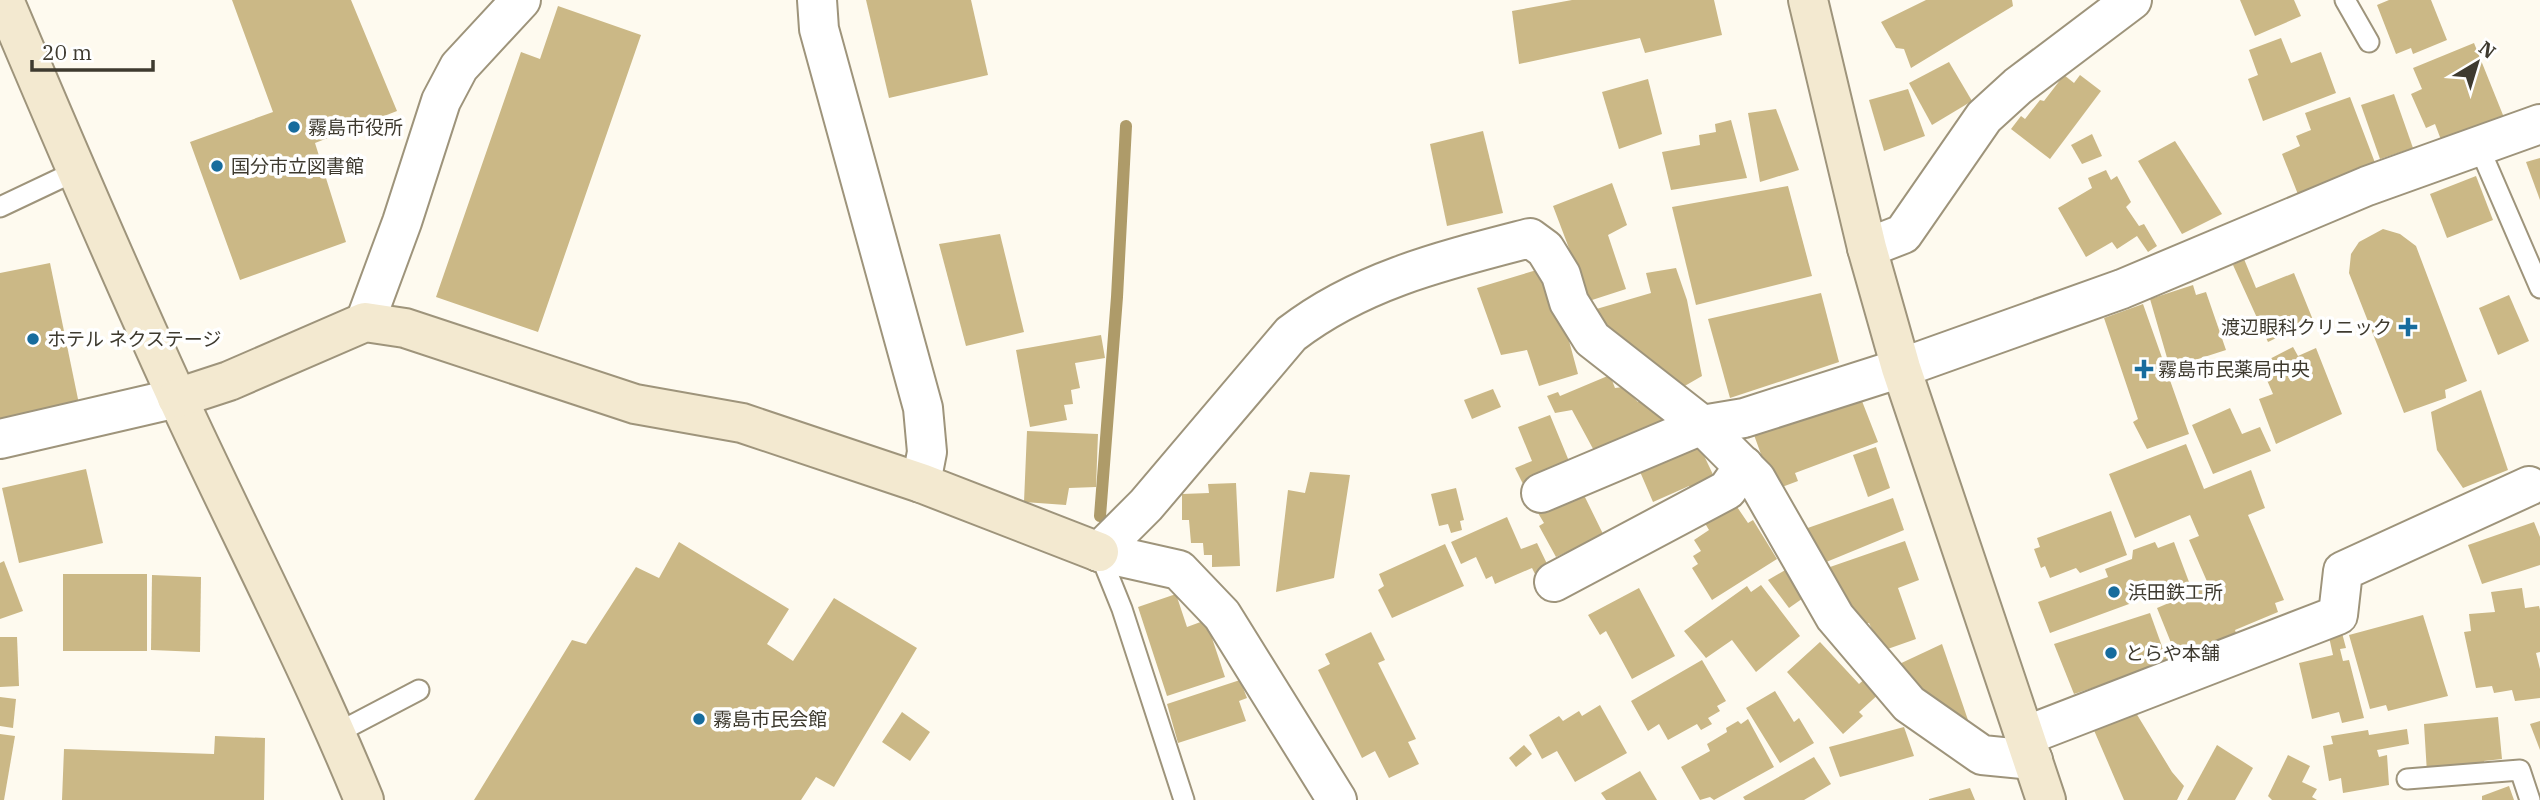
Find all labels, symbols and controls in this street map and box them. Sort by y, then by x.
scale bar [32,28,152,72]
north arrow [2442,28,2512,98]
text: N [2474,36,2501,64]
text: 20 m [42,38,92,66]
place label: 霧島市役所 [308,115,403,139]
marker: 霧島市役所 [286,119,302,135]
place label: 国分市立図書館 [231,154,364,178]
marker: 国分市立図書館 [209,158,225,174]
place label: 渡辺眼科クリニック [2221,315,2392,339]
marker: 渡辺眼科クリニック [2398,317,2418,337]
place label: ホテル ネクステージ [47,327,221,351]
marker: ホテル ネクステージ [25,331,41,347]
place label: 霧島市民薬局中央 [2158,357,2310,381]
marker: 霧島市民薬局中央 [2136,361,2152,377]
place label: 浜田鉄工所 [2128,580,2223,604]
marker: 浜田鉄工所 [2106,584,2122,600]
place label: とらや本舗 [2125,641,2220,665]
marker: とらや本舗 [2103,645,2119,661]
place label: 霧島市民会館 [713,707,827,731]
marker: 霧島市民会館 [691,711,707,727]

